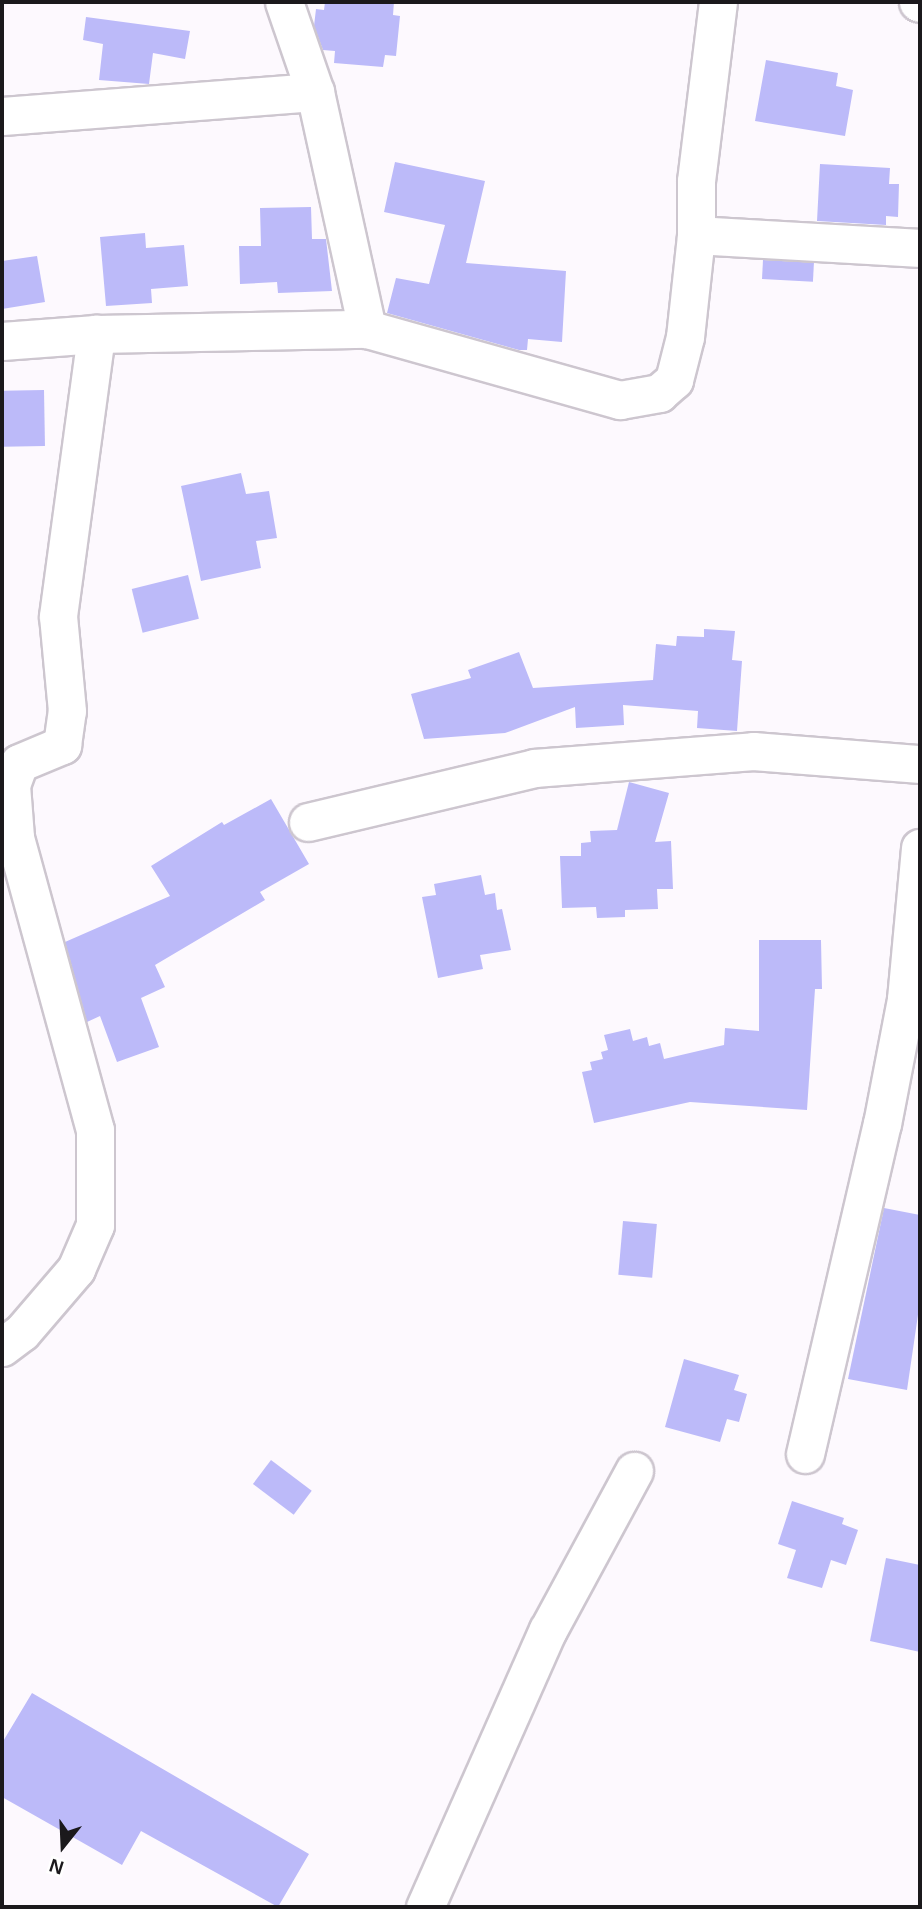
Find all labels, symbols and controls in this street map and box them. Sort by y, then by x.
north arrow [28,1811,98,1881]
text: N [47,1854,66,1879]

